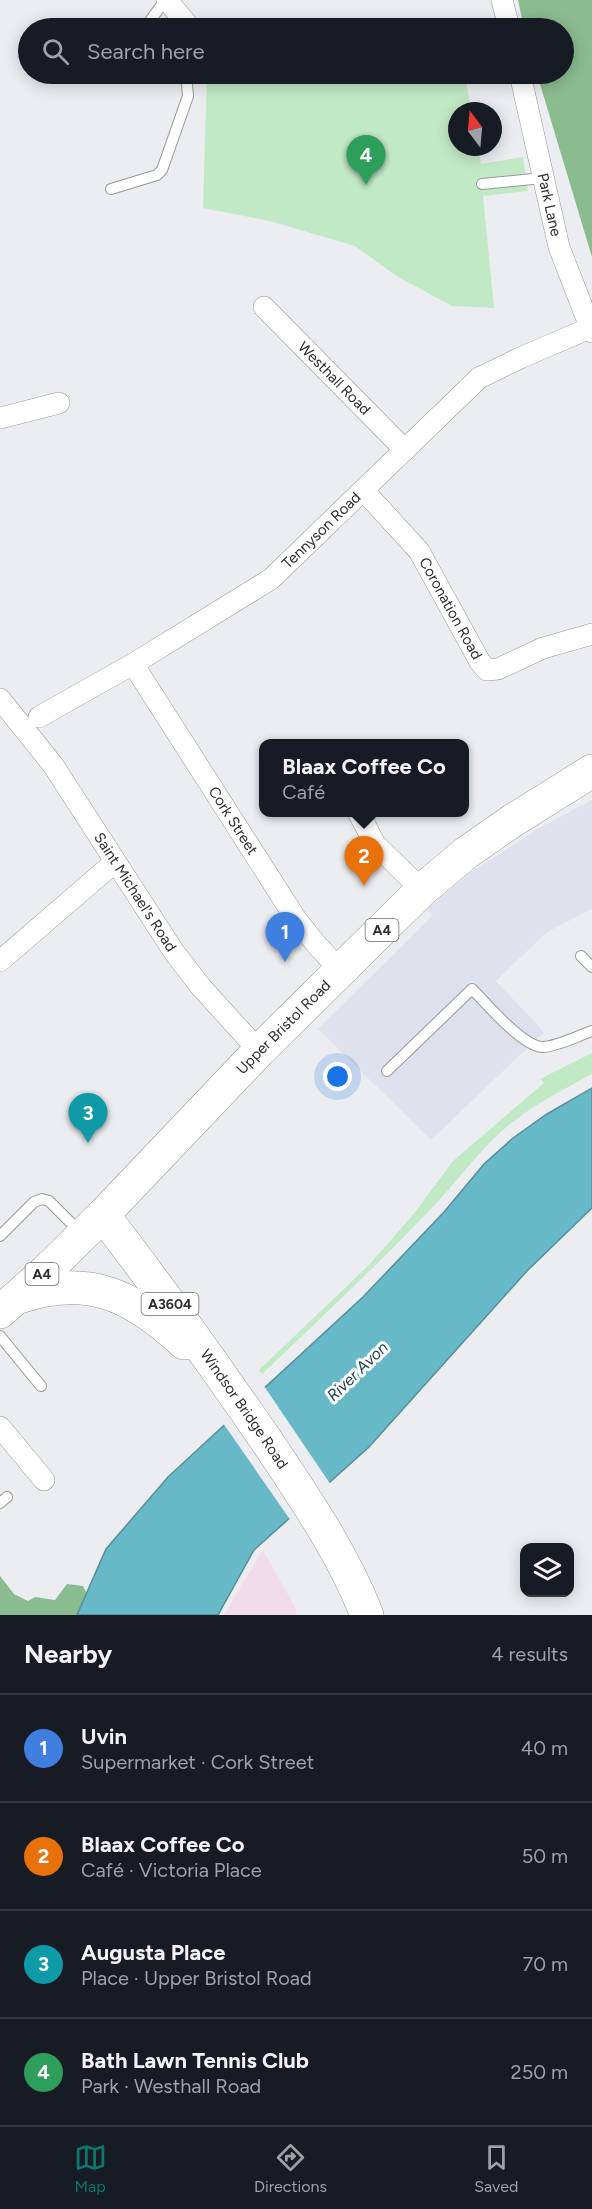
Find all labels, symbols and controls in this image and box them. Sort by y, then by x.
search box [18,18,574,84]
icon: search [39,35,72,68]
text: Search here [87,38,205,65]
north arrow [448,102,502,156]
pin: 4 [346,136,386,185]
street label: Park Lane [534,171,565,238]
street label: Westhall Road [294,338,374,419]
street label: Tennyson Road [278,488,364,572]
street label: Coronation Road [415,554,486,663]
popup [259,739,469,817]
text: Blaax Coffee Co [282,753,446,780]
text: Café [282,780,325,804]
street label: Cork Street [205,783,262,859]
street label: Saint Michael's Road [90,829,180,955]
pin: 2 [344,836,384,886]
pin: 1 [266,912,304,962]
road number: A4 [366,919,398,941]
street label: Upper Bristol Road [233,976,334,1078]
your location [323,1062,352,1091]
pin: 3 [68,1094,107,1143]
road number: A4 [26,1263,58,1285]
road number: A3604 [142,1293,198,1315]
water label: River Avon [323,1338,392,1405]
street label: Windsor Bridge Road [196,1346,292,1472]
map controls [520,1543,574,1597]
button: layers [520,1543,574,1597]
text: Nearby [24,1638,112,1670]
text: 4 results [491,1642,568,1666]
text: Uvin [81,1723,127,1750]
text: 1 [39,1736,48,1760]
text: 40 m [521,1736,568,1760]
text: Supermarket · Cork Street [81,1750,314,1774]
text: Blaax Coffee Co [81,1831,244,1858]
text: 2 [38,1844,49,1868]
text: 50 m [522,1844,568,1868]
text: Café · Victoria Place [81,1858,262,1882]
text: Augusta Place [81,1939,225,1966]
text: 3 [38,1952,49,1976]
text: 70 m [522,1952,568,1976]
text: Place · Upper Bristol Road [81,1966,312,1990]
text: Bath Lawn Tennis Club [81,2047,309,2074]
text: 4 [37,2060,50,2084]
text: 250 m [511,2060,568,2084]
text: Park · Westhall Road [81,2074,261,2098]
tab: Map [74,2141,107,2196]
tab: Directions [254,2141,327,2196]
tab: Saved [474,2141,518,2196]

